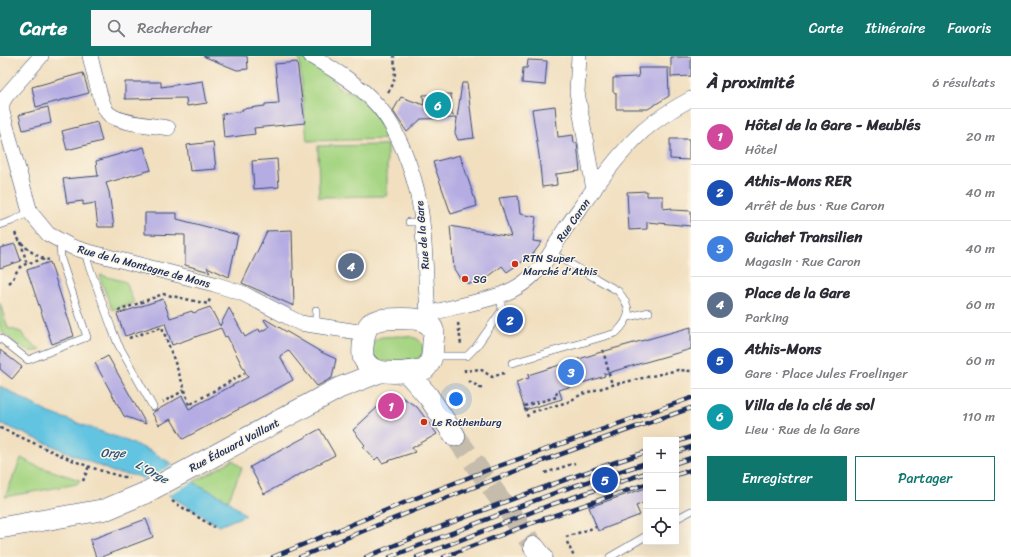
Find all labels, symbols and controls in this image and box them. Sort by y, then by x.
search box [91,10,371,46]
text: Carte [20,12,67,45]
text: Rechercher [137,15,212,41]
text: Carte [809,16,844,41]
text: Itinéraire [866,16,925,41]
text: Favoris [947,16,991,41]
icon: search [105,17,127,39]
text: À proximité [707,67,794,97]
text: 6 résultats [932,71,995,94]
pin: 6 [425,90,451,120]
text: Hôtel de la Gare - Meublés [745,112,920,138]
text: 1 [717,125,723,148]
text: 20 m [966,125,995,148]
text: Hôtel [745,138,777,161]
text: Athis-Mons RER [745,168,852,194]
text: 2 [716,181,724,204]
text: 40 m [965,181,995,204]
text: Arrêt de bus · Rue Caron [745,194,884,217]
street label: Rue Caron [551,195,595,246]
street label: Rue de la Gare [410,199,435,270]
text: Guichet Transilien [745,224,862,250]
text: 3 [716,237,724,260]
text: 40 m [965,237,995,260]
street label: Rue de la Montagne de Mons [75,240,213,293]
place label: RTN Super Marché d'Athis [523,249,599,281]
text: Magasin · Rue Caron [745,250,861,273]
pin: 4 [338,251,364,281]
marker: RTN Super Marché d'Athis [510,259,520,269]
place label: SG [473,270,487,289]
marker: SG [460,274,470,284]
text: Place de la Gare [745,280,850,306]
text: 4 [716,293,724,316]
text: 60 m [966,293,995,316]
pin: 2 [497,305,523,335]
text: Parking [745,306,789,329]
text: Athis-Mons [745,336,821,362]
text: 5 [716,349,724,372]
text: 60 m [966,349,995,372]
pin: 3 [558,357,584,387]
text: Gare · Place Jules Froelinger [745,362,908,385]
your location [446,389,466,409]
pin: 1 [378,391,404,421]
text: Villa de la clé de sol [745,392,874,418]
text: 6 [716,405,724,428]
text: 110 m [962,405,995,428]
place label: Le Rothenburg [432,413,502,432]
street label: Rue Édouard Vaillant [186,414,283,477]
marker: Le Rothenburg [419,417,429,427]
text: Lieu · Rue de la Gare [745,418,860,441]
map controls [643,437,679,545]
button: + [643,437,679,473]
water label: Orge [101,442,127,464]
water label: L'Orge [131,454,174,491]
button: Enregistrer [707,456,847,501]
button: Partager [855,456,995,501]
pin: 5 [592,465,618,495]
button: − [643,473,679,509]
button: locate [643,509,679,545]

